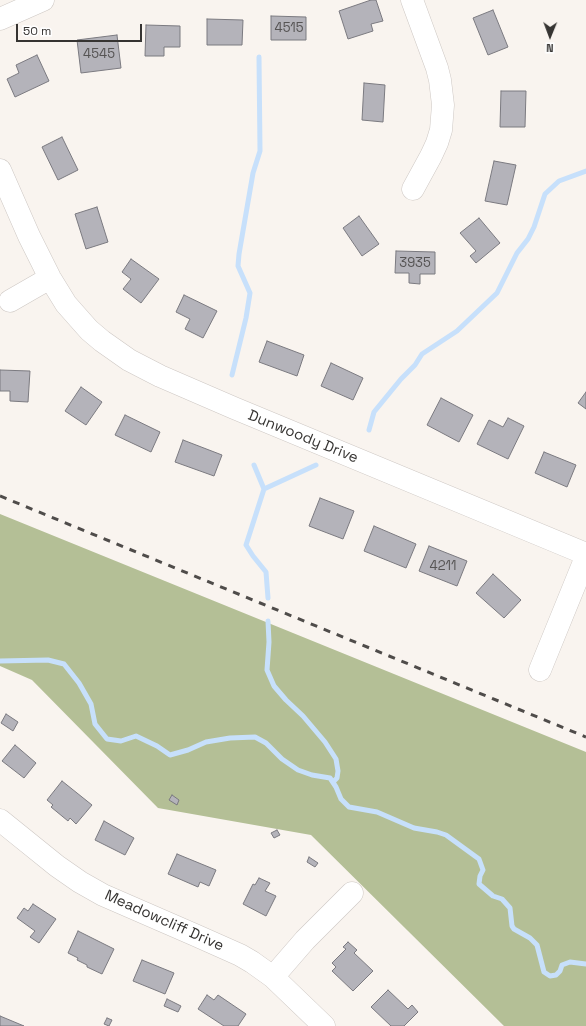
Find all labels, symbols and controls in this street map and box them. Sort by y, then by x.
scale bar [18,16,144,42]
north arrow [530,16,570,56]
house number: 4515 [275,20,303,36]
text: 50 m [23,23,51,39]
text: N [546,41,554,55]
house number: 4545 [83,46,115,62]
house number: 3935 [399,255,431,271]
street label: Dunwoody Drive [245,407,361,467]
house number: 4211 [430,558,456,574]
street label: Meadowcliff Drive [102,887,226,955]

